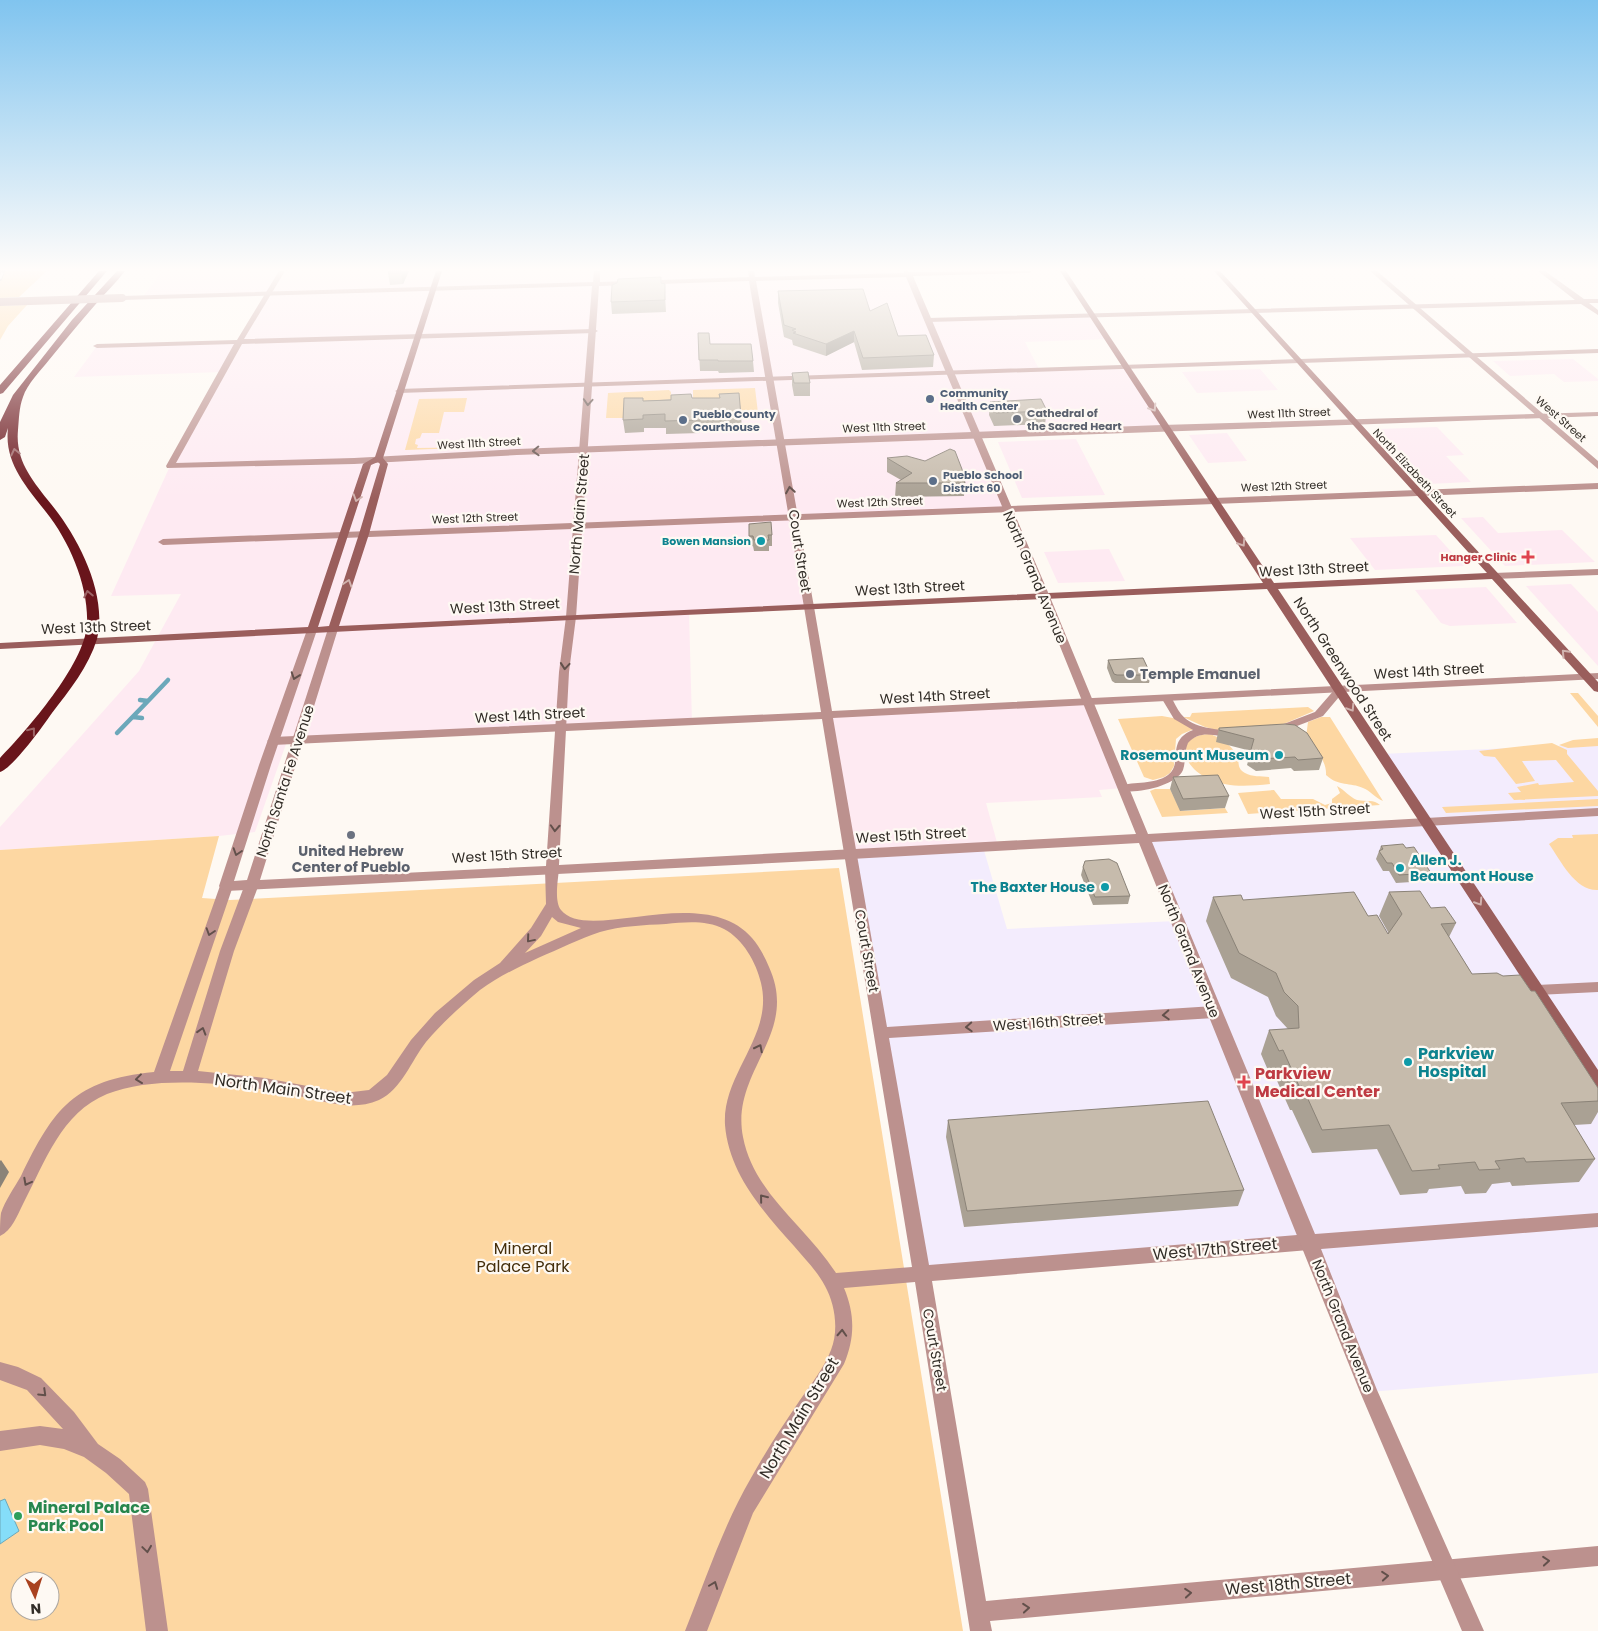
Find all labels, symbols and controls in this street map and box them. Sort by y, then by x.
place label: Community Health Center [940,385,1019,414]
street label: West Street [1532,392,1590,446]
marker: Community Health Center [924,393,936,405]
one-way arrow [583,399,594,407]
one-way arrow [1147,402,1156,411]
street label: West 11th Street [1247,404,1331,422]
place label: Cathedral of the Sacred Heart [1027,405,1122,434]
place label: Pueblo County Courthouse [693,406,776,435]
marker: Cathedral of the Sacred Heart [1011,413,1023,425]
marker: Pueblo County Courthouse [677,414,689,426]
street label: West 11th Street [842,418,926,436]
street label: North Elizabeth Street [1369,425,1461,521]
street label: West 11th Street [437,433,521,453]
one-way arrow [531,446,539,457]
one-way arrow [10,447,21,456]
street label: North Main Street [564,453,594,575]
place label: Pueblo School District 60 [943,467,1022,496]
marker: Pueblo School District 60 [927,475,939,487]
street label: West 12th Street [1241,476,1327,496]
one-way arrow [785,486,795,494]
street label: West 12th Street [837,492,923,512]
one-way arrow [352,494,362,502]
street label: West 12th Street [432,508,518,528]
street label: Court Street [784,508,816,594]
street label: North Grand Avenue [998,508,1072,647]
place label: Bowen Mansion [662,533,751,549]
marker: Bowen Mansion [755,535,767,547]
one-way arrow [1236,538,1246,547]
place label: Hanger Clinic [1441,549,1517,565]
marker: Hanger Clinic [1521,550,1535,564]
street label: West 13th Street [1259,556,1369,582]
street label: West 13th Street [855,575,965,601]
one-way arrow [342,579,352,588]
one-way arrow [84,590,94,599]
street label: West 13th Street [450,593,560,619]
street label: North Greenwood Street [1289,593,1397,745]
street label: West 13th Street [41,615,151,639]
one-way arrow [1562,650,1571,659]
street label: West 14th Street [1373,658,1485,684]
one-way arrow [560,662,571,670]
place label: Temple Emanuel [1140,664,1260,684]
marker: Temple Emanuel [1124,668,1136,680]
one-way arrow [291,671,301,680]
street label: West 14th Street [879,683,991,709]
street label: North Santa Fe Avenue [251,702,319,860]
street label: West 14th Street [474,702,586,728]
one-way arrow [1345,703,1354,712]
one-way arrow [27,728,35,737]
place label: Rosemount Museum [1120,745,1269,765]
marker: Rosemount Museum [1273,749,1285,761]
street label: West 15th Street [1259,798,1371,824]
street label: West 15th Street [855,822,967,848]
one-way arrow [549,824,560,832]
marker: United Hebrew Center of Pueblo [345,829,357,841]
place label: United Hebrew Center of Pueblo [292,841,410,877]
street label: West 15th Street [451,842,563,868]
one-way arrow [233,847,243,856]
place label: Allen J. Beaumont House [1410,850,1534,886]
marker: Allen J. Beaumont House [1394,862,1406,874]
place label: The Baxter House [970,877,1095,897]
marker: The Baxter House [1099,881,1111,893]
street label: North Grand Avenue [1153,881,1225,1021]
one-way arrow [1473,897,1482,906]
street label: Court Street [850,908,884,994]
one-way arrow [206,927,216,935]
one-way arrow [527,933,536,942]
street label: West 16th Street [992,1008,1104,1036]
one-way arrow [1161,1010,1169,1021]
one-way arrow [964,1022,972,1033]
one-way arrow [197,1027,207,1036]
place label: Parkview Hospital [1418,1042,1494,1083]
one-way arrow [753,1044,763,1053]
marker: Parkview Hospital [1402,1056,1414,1068]
place label: Parkview Medical Center [1255,1062,1380,1103]
street label: North Main Street [213,1068,353,1110]
one-way arrow [135,1073,143,1084]
marker: Parkview Medical Center [1237,1075,1251,1089]
one-way arrow [23,1177,33,1186]
one-way arrow [760,1195,768,1204]
street label: West 17th Street [1152,1232,1278,1266]
park label: Mineral Palace Park [476,1237,570,1278]
street label: North Grand Avenue [1307,1256,1379,1396]
street label: Court Street [918,1307,952,1393]
one-way arrow [837,1329,848,1337]
street label: North Main Street [754,1353,844,1483]
one-way arrow [37,1387,46,1396]
place label: Mineral Palace Park Pool [28,1496,150,1537]
marker: Mineral Palace Park Pool [12,1510,24,1522]
one-way arrow [142,1545,152,1553]
one-way arrow [1543,1556,1551,1567]
street label: West 18th Street [1224,1567,1352,1601]
one-way arrow [1381,1570,1389,1581]
north arrow [10,1571,60,1621]
one-way arrow [708,1582,718,1590]
one-way arrow [1184,1588,1192,1599]
text: N [30,1599,42,1619]
one-way arrow [1022,1603,1030,1614]

